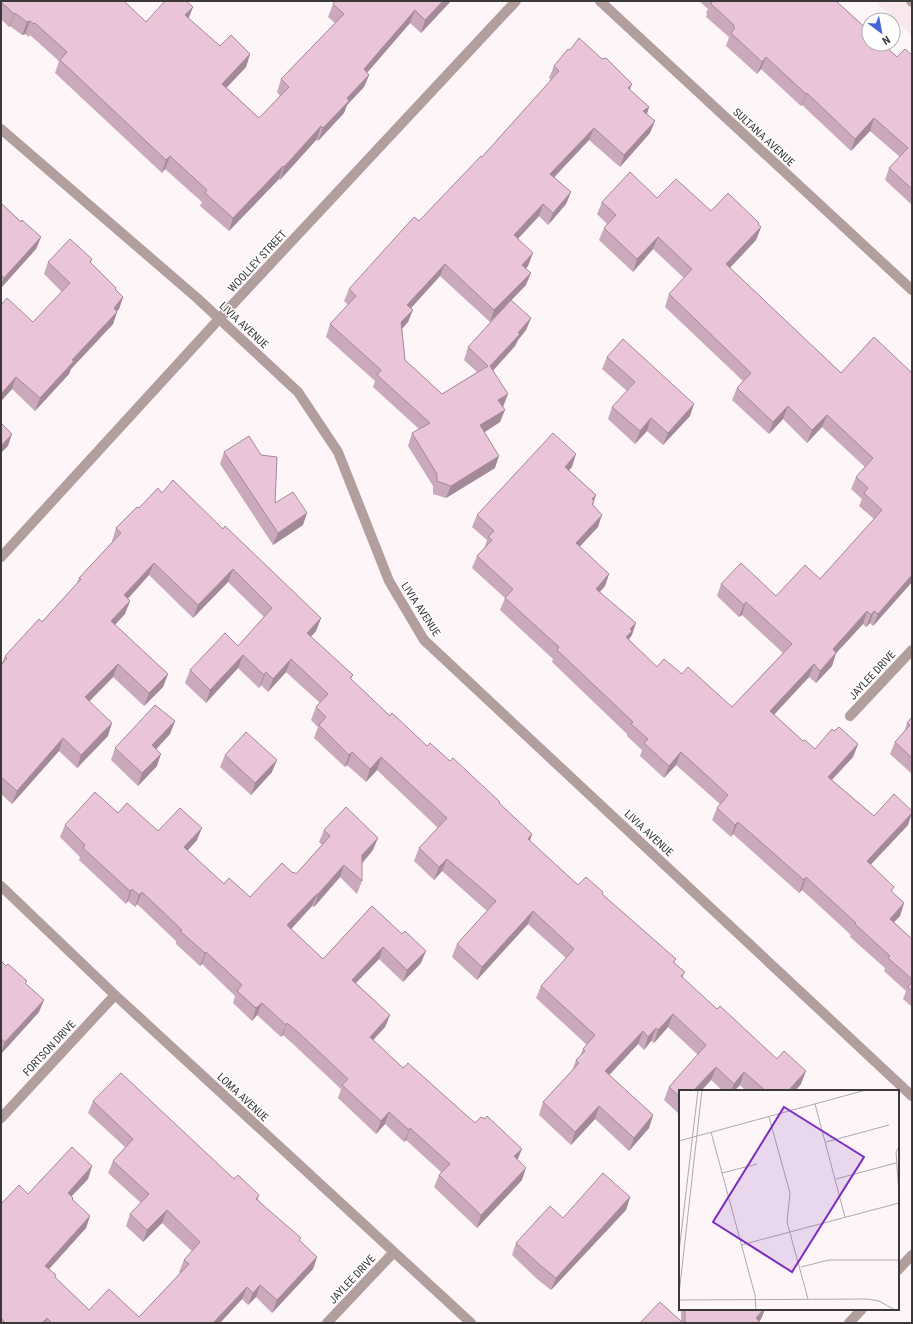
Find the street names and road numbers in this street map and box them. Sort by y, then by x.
street label: SULTANA AVENUE [730,106,797,169]
street label: WOOLLEY STREET [225,228,290,295]
street label: LIVIA AVENUE [217,300,271,352]
street label: LIVIA AVENUE [398,580,443,639]
street label: JAYLEE DRIVE [846,648,899,702]
street label: LIVIA AVENUE [622,808,676,860]
street label: FORTSON DRIVE [20,1018,79,1079]
street label: LOMA AVENUE [215,1071,271,1125]
street label: JAYLEE DRIVE [326,1252,379,1306]

